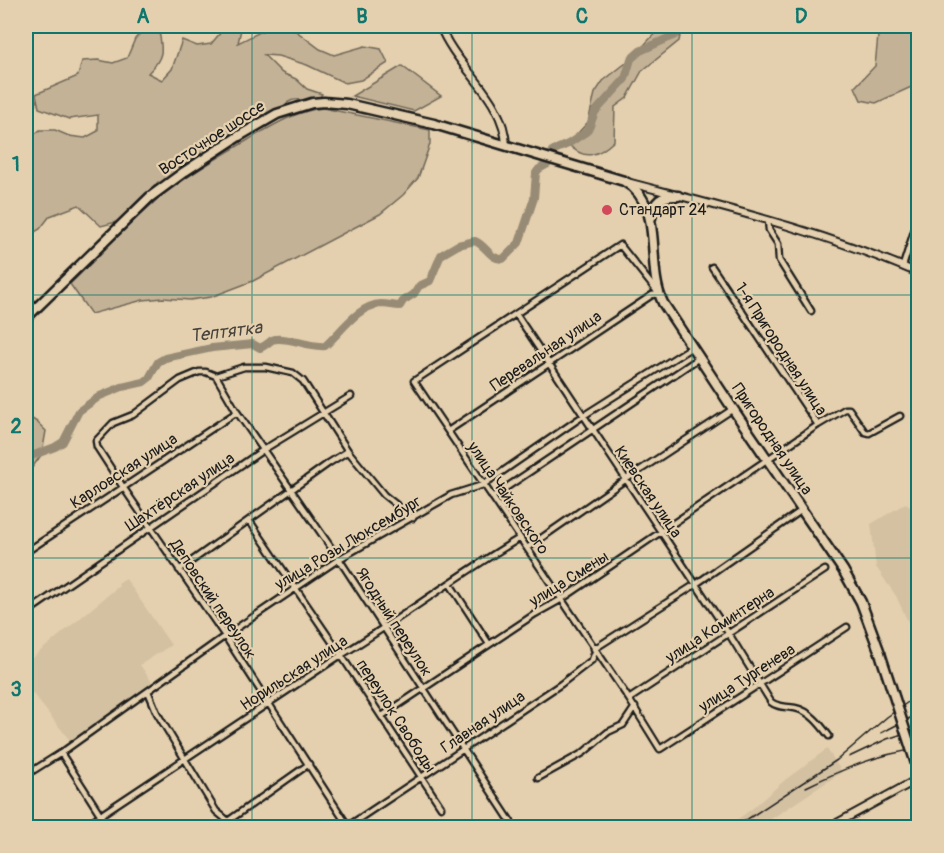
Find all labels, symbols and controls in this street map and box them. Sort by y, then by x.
text: A [137,4,150,29]
text: B [356,4,368,29]
text: C [576,4,588,29]
text: D [795,4,808,29]
street label: Восточное шоссе [155,96,269,180]
text: 1 [12,152,20,177]
place label: Стандарт 24 [619,200,707,220]
marker: Стандарт 24 [600,203,614,217]
street label: 1-я Пригородная улица [731,279,831,419]
street label: Перевальная улица [486,306,606,396]
water label: Тептятка [189,316,265,348]
street label: Пригородная улица [727,379,817,499]
text: 2 [10,414,22,439]
street label: Карловская улица [67,429,181,513]
street label: улица Чайковского [462,437,553,559]
street label: Киевская улица [610,442,686,542]
street label: Шахтёрская улица [122,448,238,536]
street label: улица Розы Люксембург [270,491,425,595]
street label: Деповский переулок [165,534,261,663]
street label: улица Смены [525,547,612,612]
street label: Ягодный переулок [351,564,437,680]
street label: улица Коминтерна [661,582,778,668]
street label: Норильская улица [237,631,351,715]
street label: улица Тургенева [694,639,799,717]
street label: переулок Свободы [352,656,440,776]
text: 3 [10,677,22,702]
street label: Главная улица [437,686,529,758]

